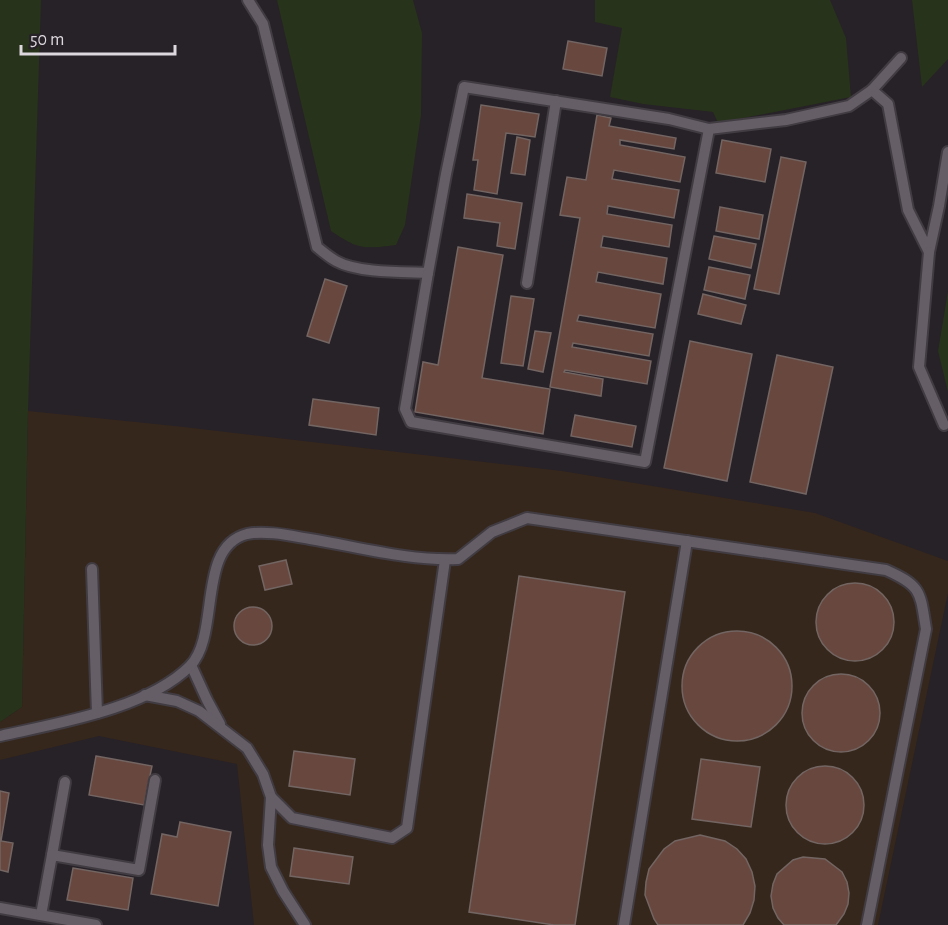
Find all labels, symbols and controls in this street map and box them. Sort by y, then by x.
scale bar [21,18,176,56]
text: 50 m [30,31,64,49]

